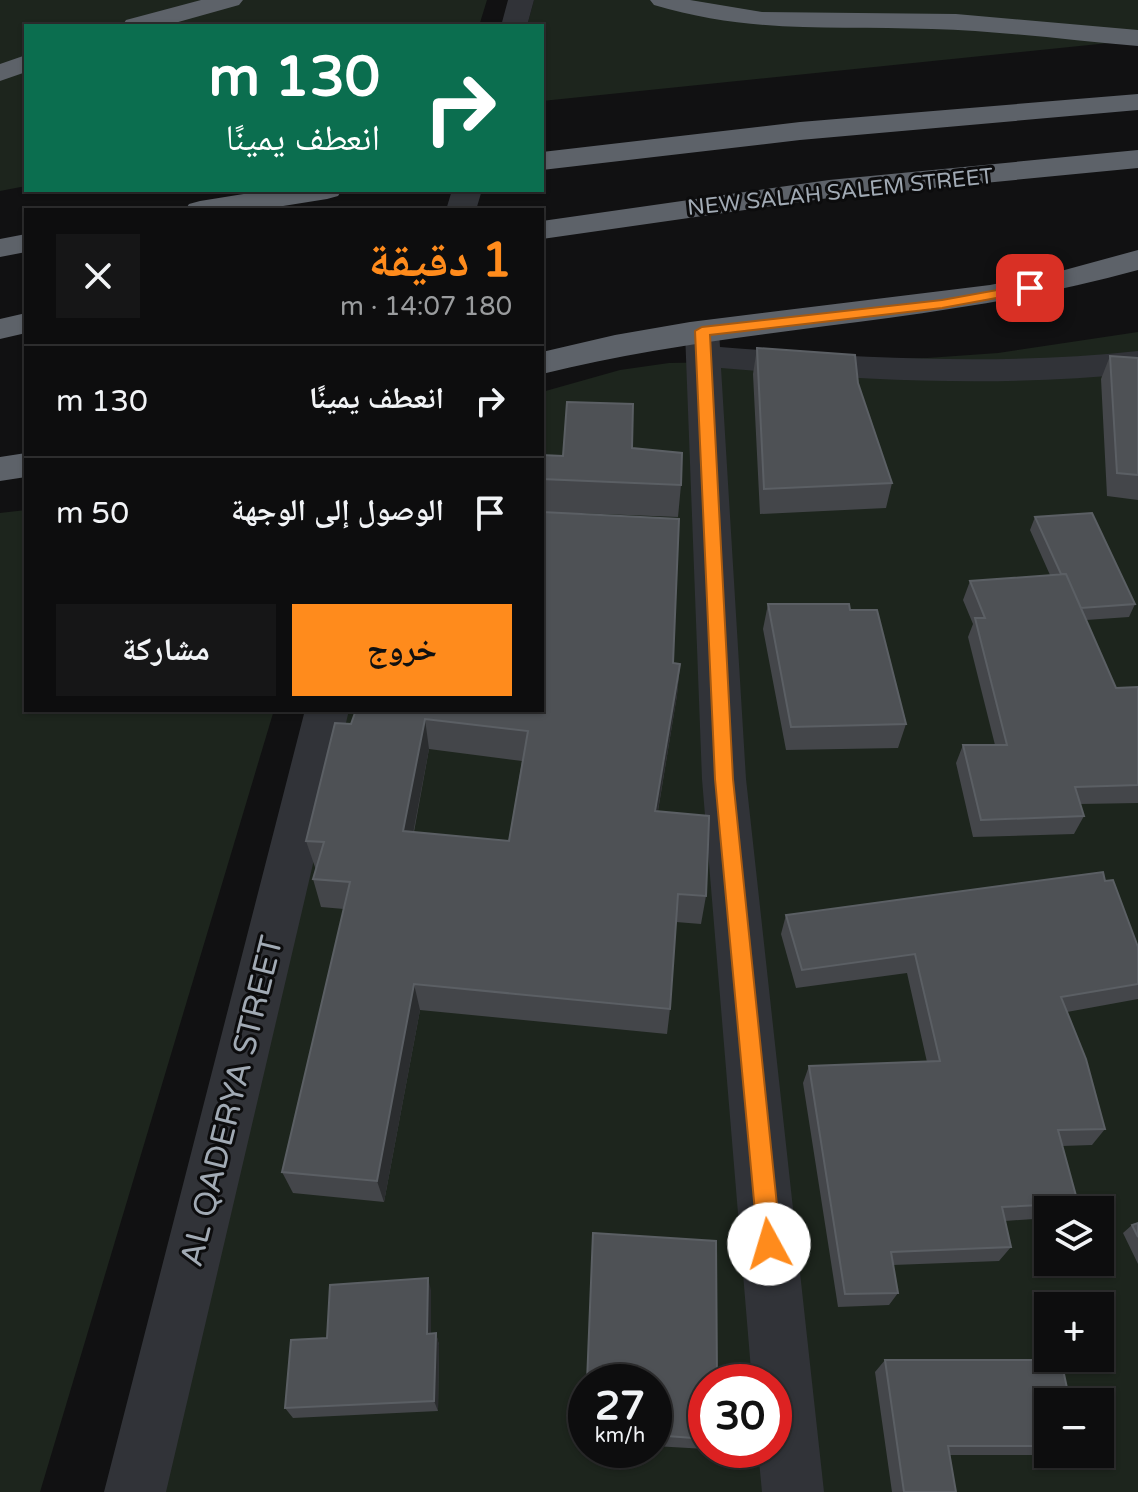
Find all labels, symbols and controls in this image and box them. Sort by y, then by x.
text: 130 m [209,44,380,111]
icon: right [408,56,512,160]
text: انعطف يمينًا [225,117,380,160]
street label: NEW SALAH SALEM STREET [686,163,995,221]
text: 1 دقيقة [369,232,512,290]
button: close [56,234,140,318]
pin [996,254,1064,322]
icon: arrive [1008,266,1052,310]
text: 180 m · 14:07 [340,291,512,322]
icon: right [468,379,512,423]
text: انعطف يمينًا [309,380,444,417]
text: 130 m [56,383,148,420]
icon: arrive [468,491,512,535]
text: الوصول إلى الوجهة [231,492,444,529]
text: 50 m [56,495,129,532]
button: مشاركة [56,604,276,696]
button: خروج [292,604,512,696]
street label: AL QADERYA STREET [173,932,292,1270]
map controls [1034,1196,1114,1468]
button: layers [1034,1196,1114,1276]
position arrow [727,1202,811,1286]
button: + [1034,1292,1114,1372]
speed limit sign: 30 [688,1364,792,1468]
text: 27 [595,1382,645,1430]
button: − [1034,1388,1114,1468]
text: km/h [595,1424,645,1448]

